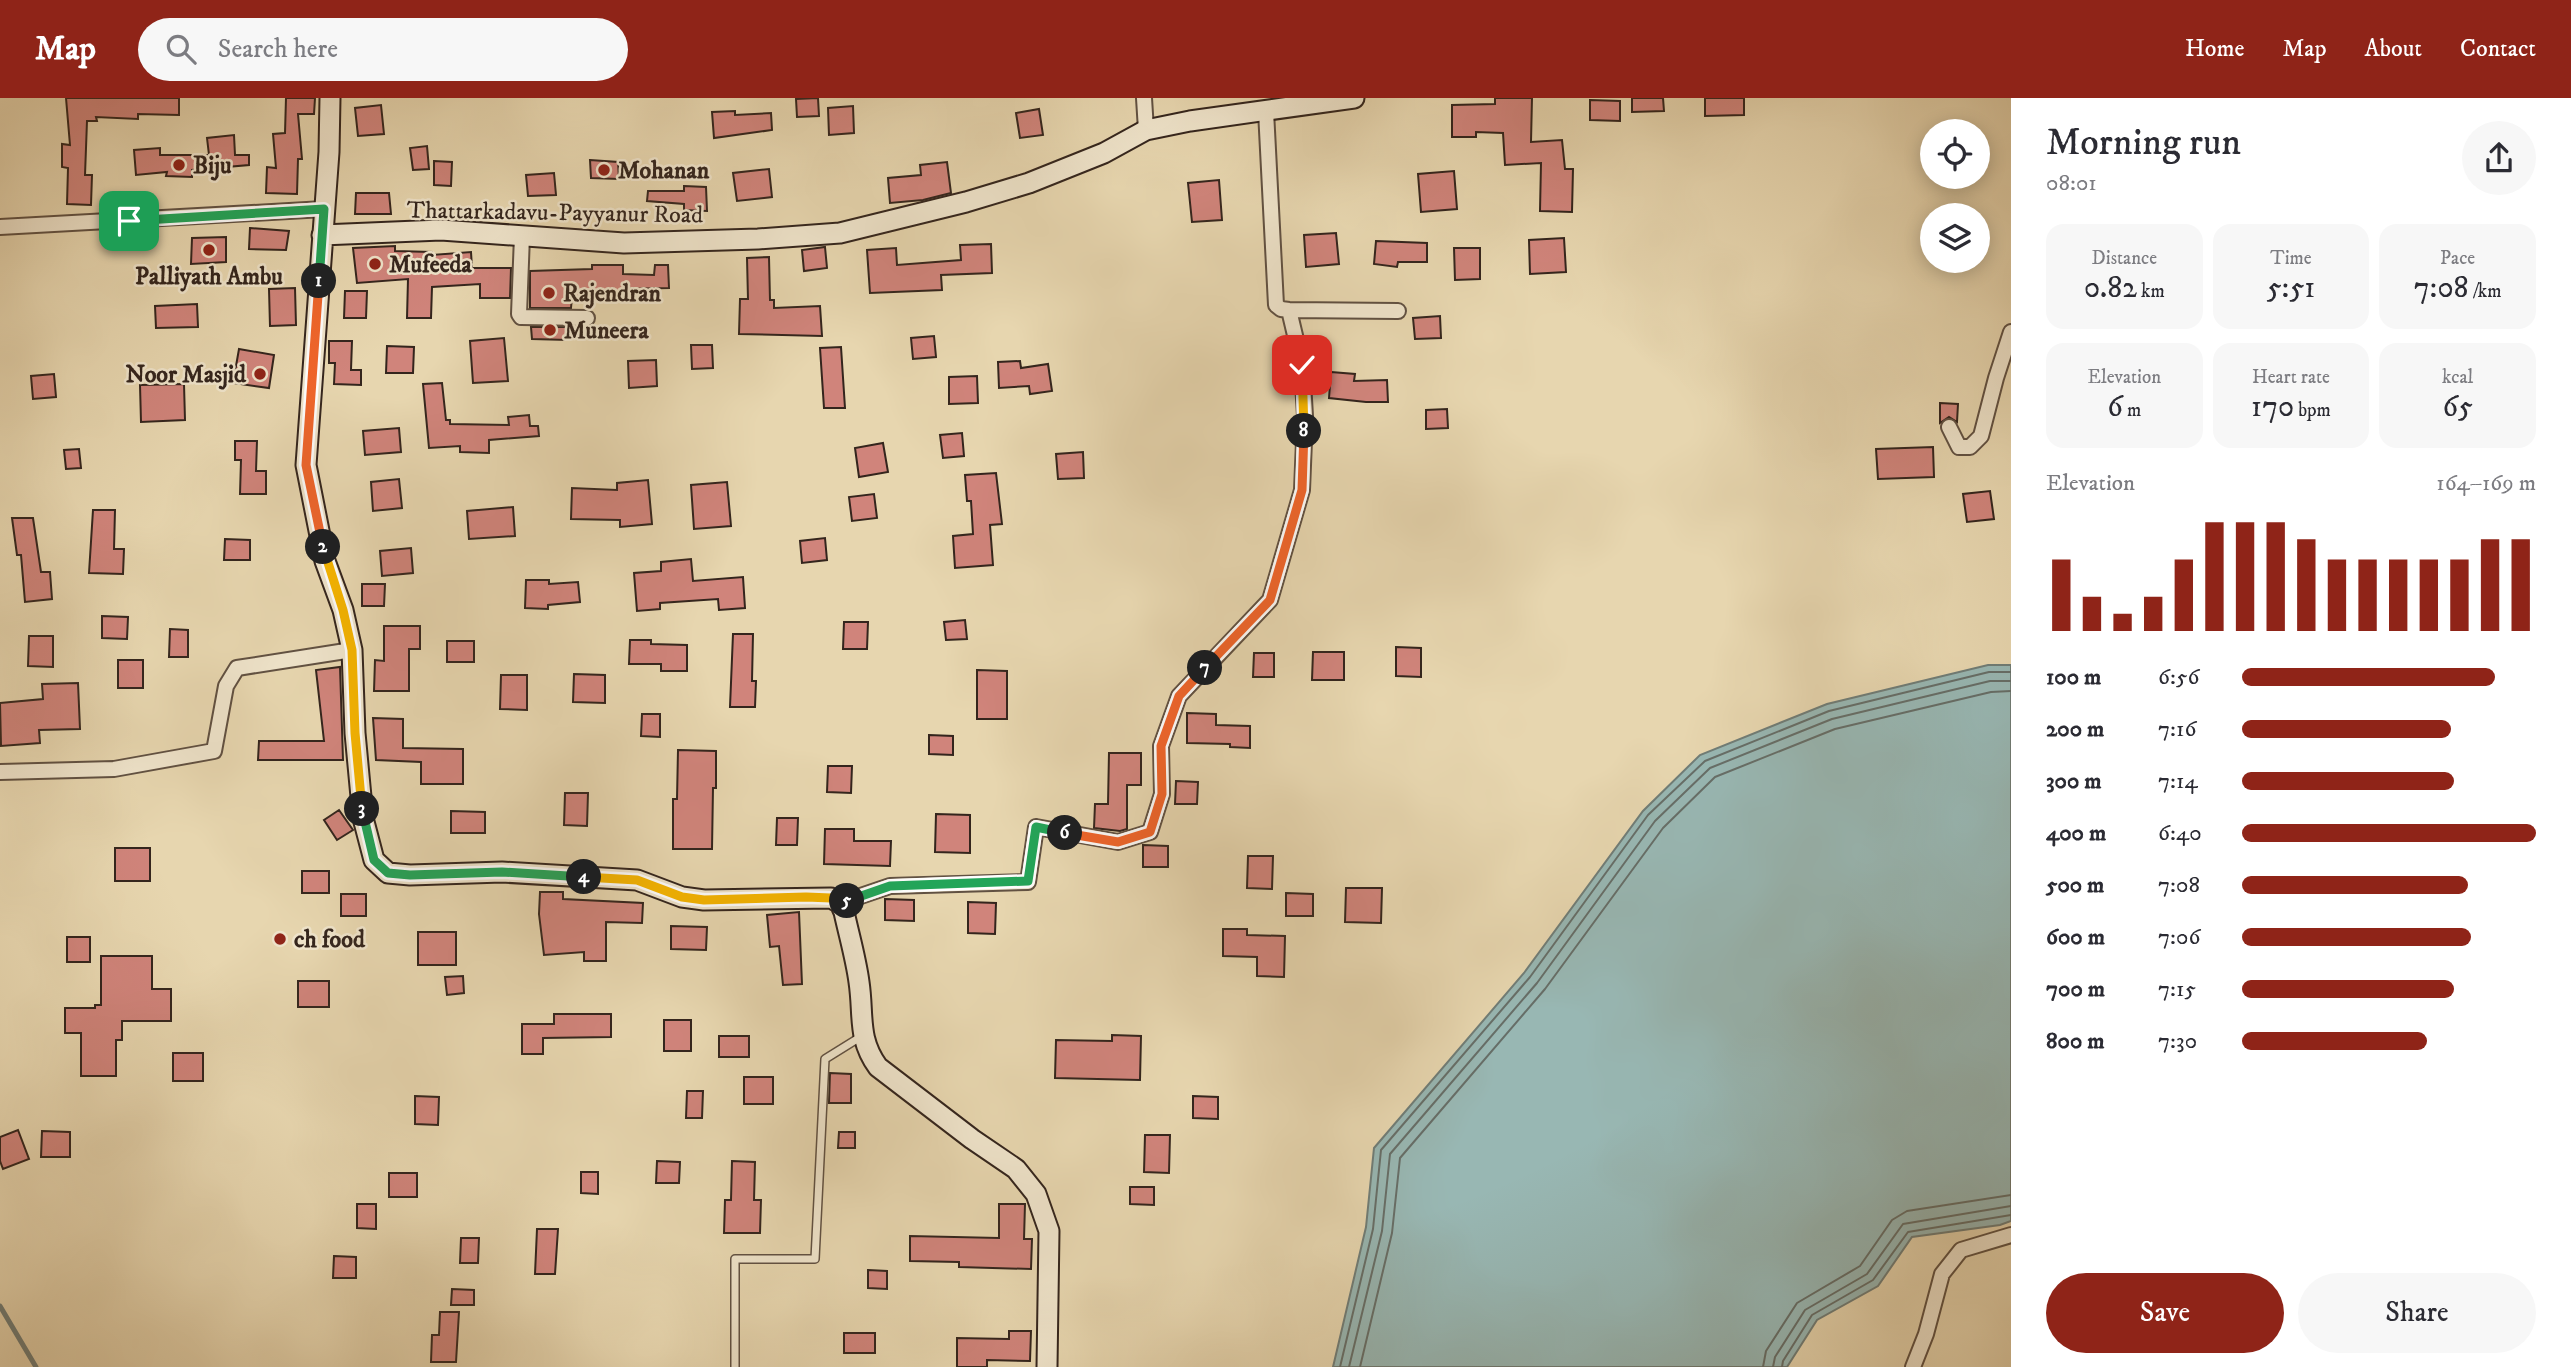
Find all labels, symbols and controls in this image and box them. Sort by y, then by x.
search box [138,18,628,81]
text: Map [35,29,96,70]
icon: search [162,30,200,68]
text: Search here [218,33,338,66]
text: Home [2185,34,2244,64]
text: Map [2282,34,2327,64]
text: About [2365,34,2422,64]
text: Contact [2460,34,2536,64]
map controls [1920,119,1990,273]
button: locate [1920,119,1990,189]
text: Morning run [2046,119,2241,167]
button: share [2462,121,2536,195]
place label: Biju [193,151,232,181]
place label: Mohanan [618,156,710,186]
marker: Biju [171,157,187,173]
marker: Mohanan [596,162,612,178]
text: 08:01 [2046,169,2097,198]
pin [99,191,159,251]
street label: Thattarkadavu-Payyanur Road [407,195,703,231]
icon: arrive [110,202,148,240]
button: layers [1920,203,1990,273]
marker: Palliyath Ambu [201,242,217,258]
text: Distance [2092,247,2157,270]
text: Time [2270,247,2312,270]
text: Pace [2440,247,2475,270]
place label: Mufeeda [389,250,473,280]
marker: Mufeeda [367,256,383,272]
place label: Palliyath Ambu [135,262,283,292]
pin: 1 [302,264,336,298]
text: 1 [315,269,322,292]
text: 0.82 [2084,270,2137,307]
text: 5:51 [2267,270,2315,307]
text: 7:08 [2414,270,2469,307]
place label: Rajendran [563,279,661,309]
text: km [2137,280,2165,303]
text: /km [2469,280,2502,303]
marker: Rajendran [541,285,557,301]
place label: Muneera [564,316,649,346]
marker: Muneera [542,322,558,338]
pin [1272,335,1332,395]
icon: check [1283,346,1321,384]
place label: Noor Masjid [125,360,247,390]
marker: Noor Masjid [252,366,268,382]
text: Elevation [2088,366,2161,389]
text: Heart rate [2252,366,2330,389]
text: kcal [2442,366,2473,389]
text: 6 [2107,389,2123,426]
text: 170 [2251,389,2294,426]
text: 65 [2442,389,2473,426]
text: m [2123,399,2141,422]
text: bpm [2294,399,2331,422]
pin: 8 [1286,414,1322,448]
text: 8 [1299,419,1308,442]
text: Elevation [2046,469,2135,498]
text: 164–169 m [2436,469,2536,498]
pin: 2 [306,530,340,564]
text: 2 [318,535,327,558]
pin: 7 [1188,650,1222,686]
text: 7 [1199,656,1210,679]
text: 100 m [2046,663,2101,692]
text: 6:56 [2158,663,2199,692]
text: 200 m [2046,715,2104,744]
text: 7:16 [2158,715,2196,744]
text: 300 m [2046,767,2102,796]
text: 7:14 [2158,767,2198,796]
pin: 3 [344,792,380,826]
text: 3 [358,797,365,820]
pin: 6 [1048,816,1082,850]
text: 400 m [2046,819,2106,848]
text: 6:40 [2158,819,2202,848]
text: 6 [1060,821,1069,844]
pin: 4 [566,860,602,894]
text: 4 [578,865,589,888]
text: 500 m [2046,871,2104,900]
text: 7:08 [2158,871,2200,900]
pin: 5 [830,884,864,918]
text: 5 [842,889,851,912]
text: 600 m [2046,923,2105,952]
text: 7:06 [2158,923,2200,952]
place label: ch food [294,925,366,955]
marker: ch food [272,931,288,947]
text: 700 m [2046,975,2105,1004]
text: 7:15 [2158,975,2196,1004]
text: 800 m [2046,1027,2104,1056]
text: 7:30 [2158,1027,2197,1056]
button: Save [2046,1273,2284,1353]
button: Share [2298,1273,2536,1353]

